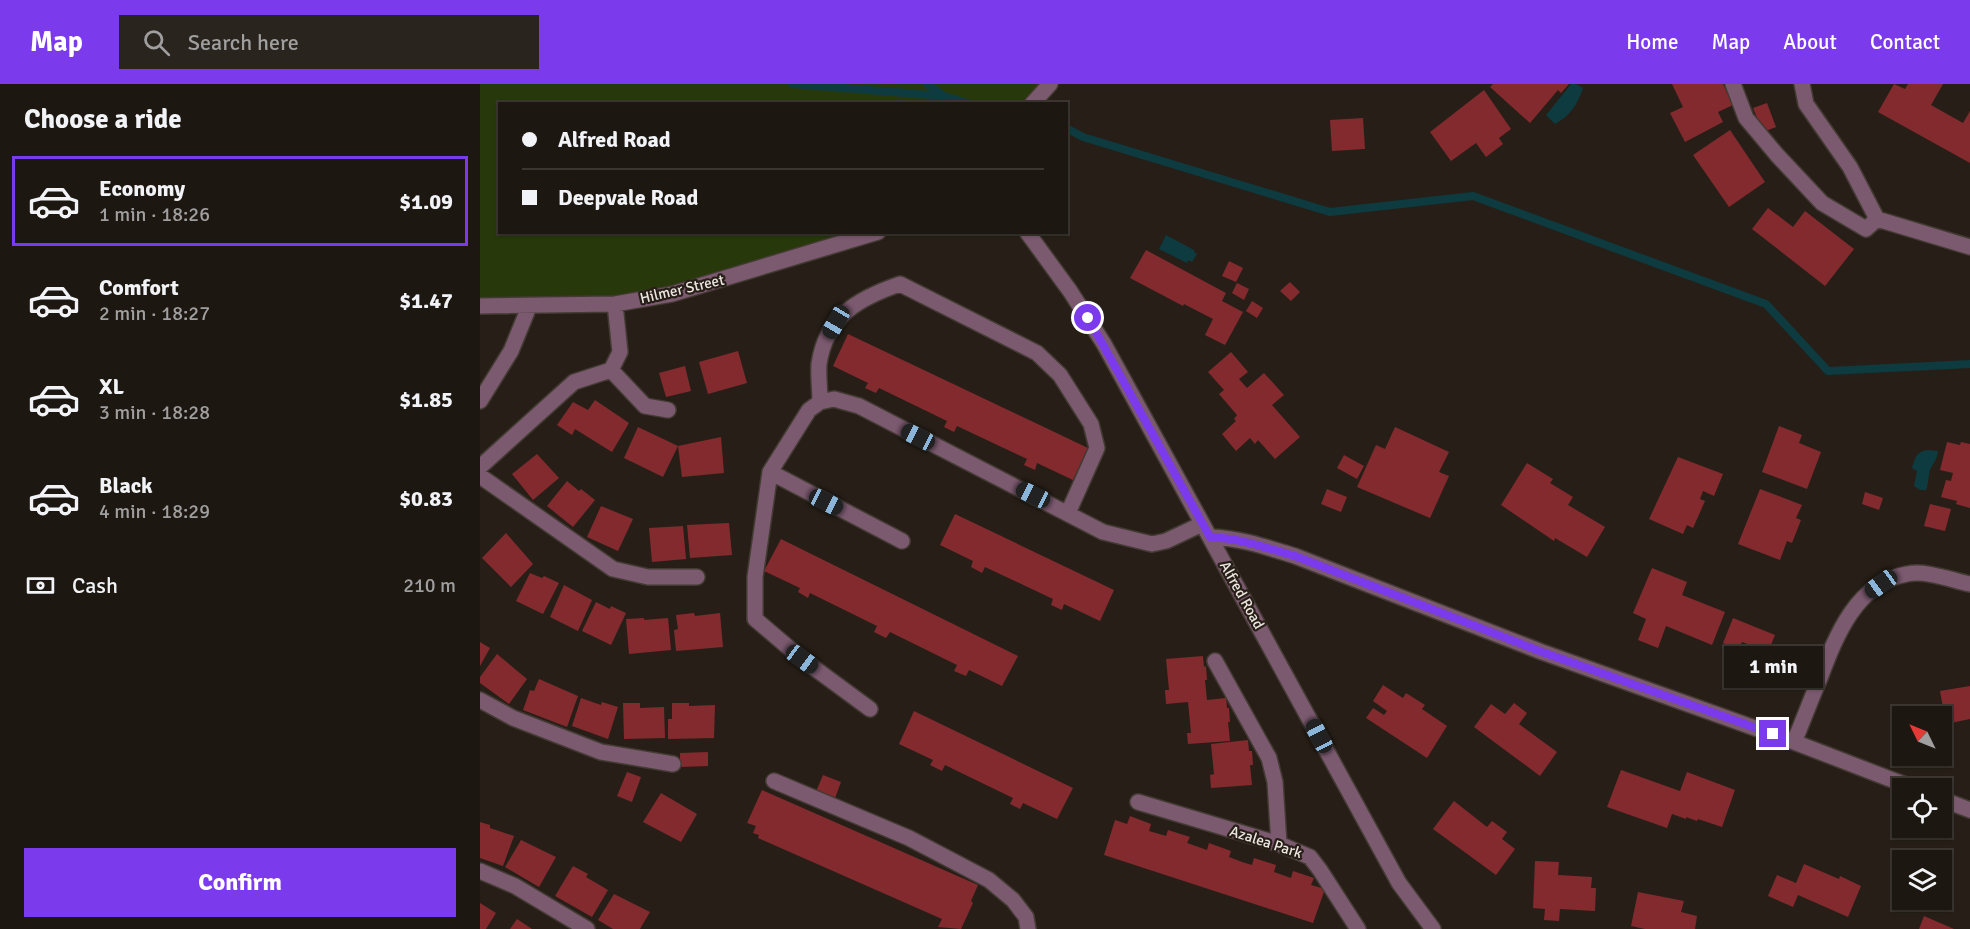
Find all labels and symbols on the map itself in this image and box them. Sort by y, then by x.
street label: Hilmer Street [638,271,726,307]
car [819,302,853,342]
route start [1074,304,1101,331]
car [898,421,938,453]
car [1013,479,1053,511]
car [806,486,846,518]
street label: Alfred Road [1216,558,1268,632]
car [1861,566,1901,602]
car [782,641,822,677]
callout: 1 min [1724,647,1822,689]
north arrow [1892,706,1952,766]
car [1303,716,1335,756]
route end [1759,720,1786,747]
street label: Azalea Park [1228,822,1305,862]

